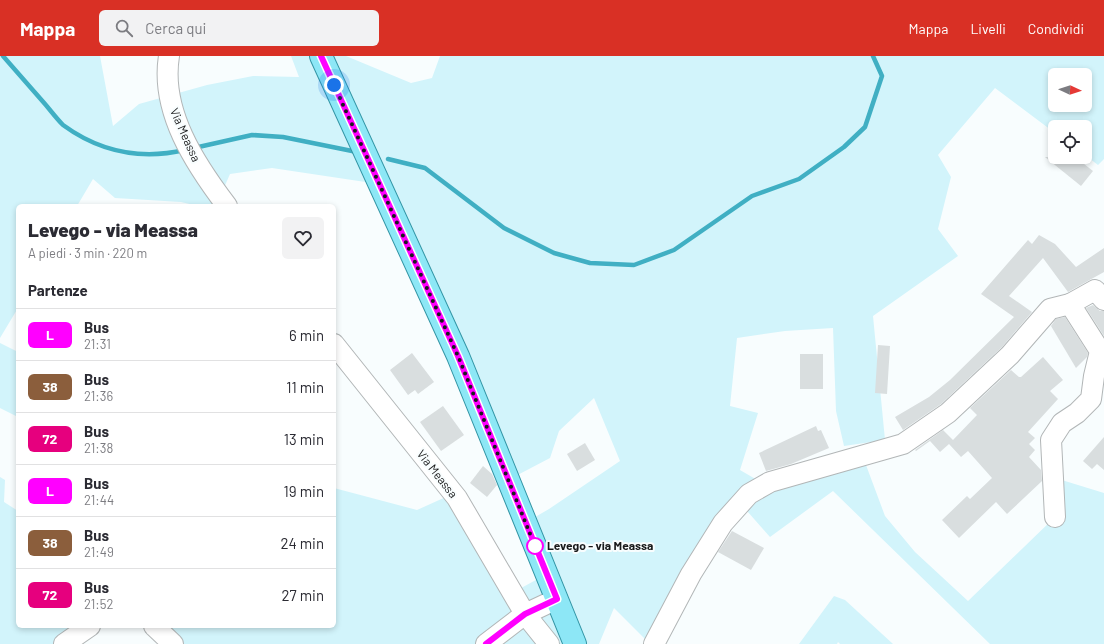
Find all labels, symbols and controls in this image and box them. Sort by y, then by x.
search box [99,10,379,46]
text: Mappa [20,17,75,40]
icon: search [113,17,135,39]
text: Cerca qui [145,19,206,37]
text: Mappa [909,20,948,37]
text: Livelli [970,20,1006,37]
text: Condividi [1028,20,1084,37]
north arrow [1048,68,1092,112]
map controls [1048,68,1092,164]
your location [324,75,344,95]
street label: Via Meassa [168,106,204,164]
button: locate [1048,120,1092,164]
button: heart [282,217,324,259]
text: Levego - via Meassa [28,218,198,241]
text: A piedi · 3 min · 220 m [28,245,147,261]
text: Partenze [28,281,88,299]
text: Bus [84,318,109,336]
text: L [46,326,54,343]
text: 6 min [289,326,324,344]
text: 21:31 [84,336,111,352]
text: Bus [84,370,109,388]
text: 38 [42,378,58,395]
text: 11 min [286,378,324,396]
text: 21:36 [84,388,113,404]
text: Bus [84,422,109,440]
text: 72 [43,430,57,447]
text: 13 min [284,430,324,448]
text: 21:38 [84,440,113,456]
street label: Via Meassa [415,447,461,500]
text: Bus [84,474,109,492]
text: L [46,482,54,499]
text: 19 min [284,482,324,500]
text: 21:44 [84,492,114,508]
text: Bus [84,526,109,544]
text: 38 [42,534,58,551]
text: 24 min [280,534,324,552]
marker: Levego - via Meassa [526,537,544,555]
place label: Levego - via Meassa [547,538,653,552]
text: 21:49 [84,544,114,560]
text: Bus [84,578,109,596]
text: 72 [43,586,57,603]
text: 27 min [282,586,324,604]
text: 21:52 [84,596,113,612]

